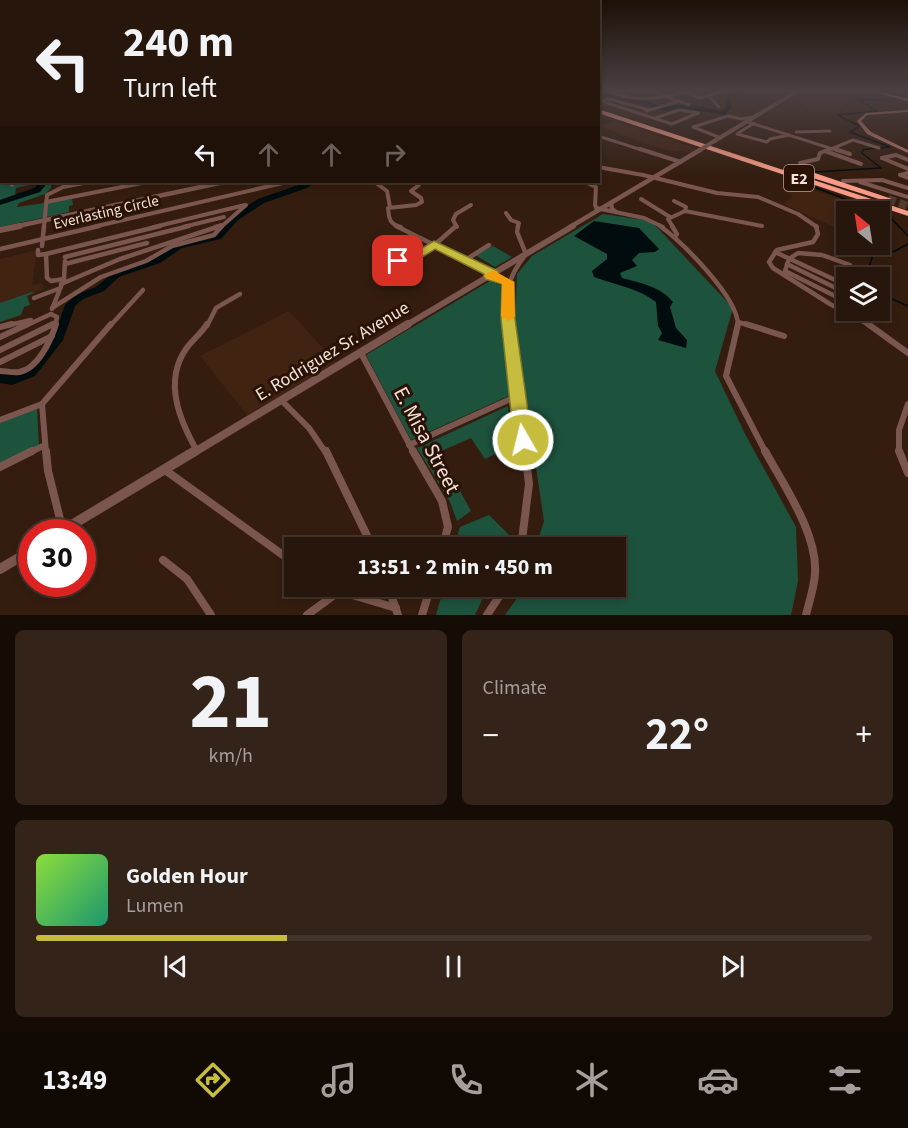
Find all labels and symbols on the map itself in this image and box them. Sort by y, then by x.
road number: E2 [784,165,814,191]
street label: Everlasting Circle [51,190,161,235]
north arrow [836,201,890,255]
pin [372,235,423,286]
street label: E. Rodriguez Sr. Avenue [251,295,414,407]
street label: E. Misa Street [386,381,468,499]
position arrow [491,408,555,472]
speed limit sign: 30 [18,519,96,597]

